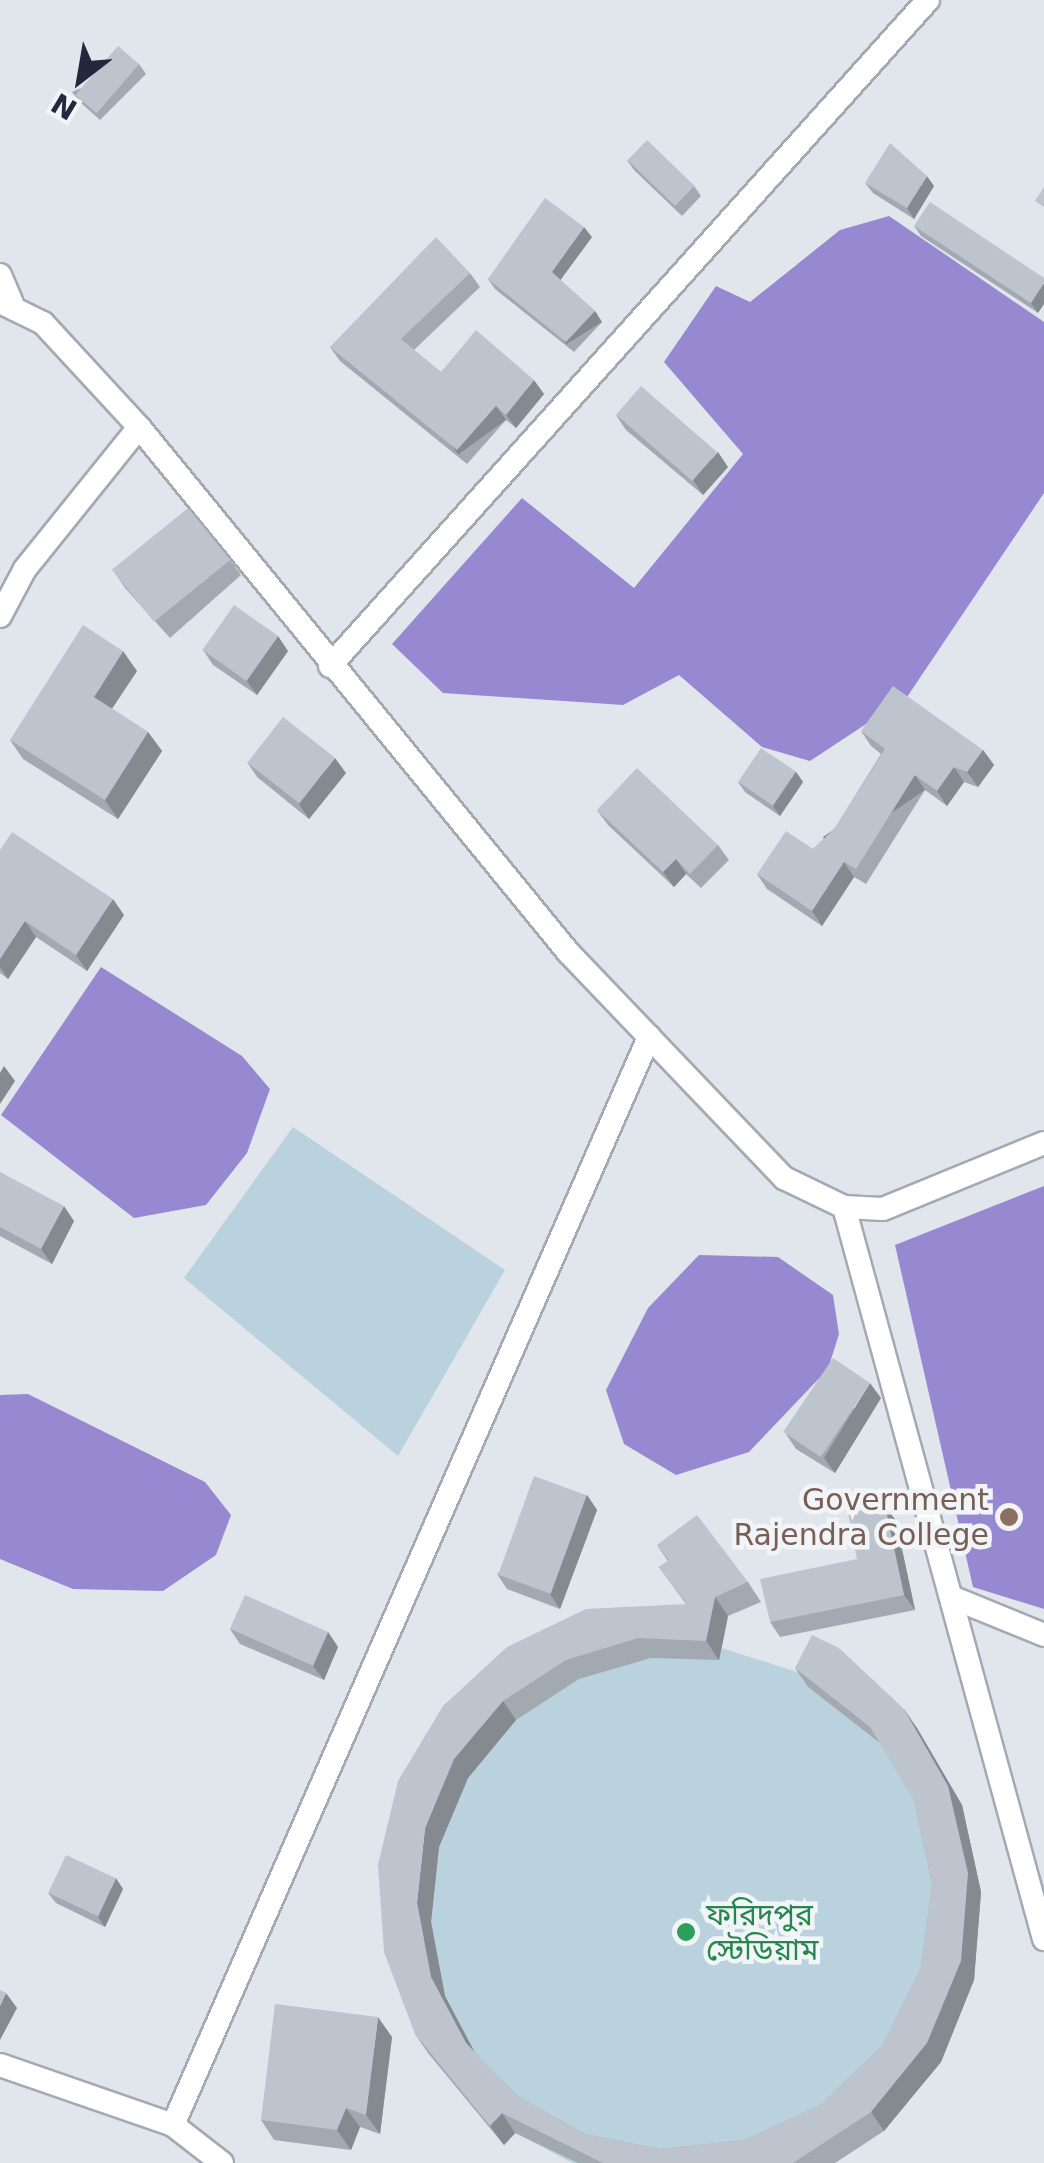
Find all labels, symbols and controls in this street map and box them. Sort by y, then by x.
north arrow [30,30,130,130]
text: N [46,86,83,126]
place label: Government Rajendra College [733,1482,989,1552]
marker: Government Rajendra College [998,1506,1020,1528]
place label: ফরিদপুর স্টেডিয়াম [706,1897,818,1968]
marker: ফরিদপুর স্টেডিয়াম [675,1921,697,1943]

